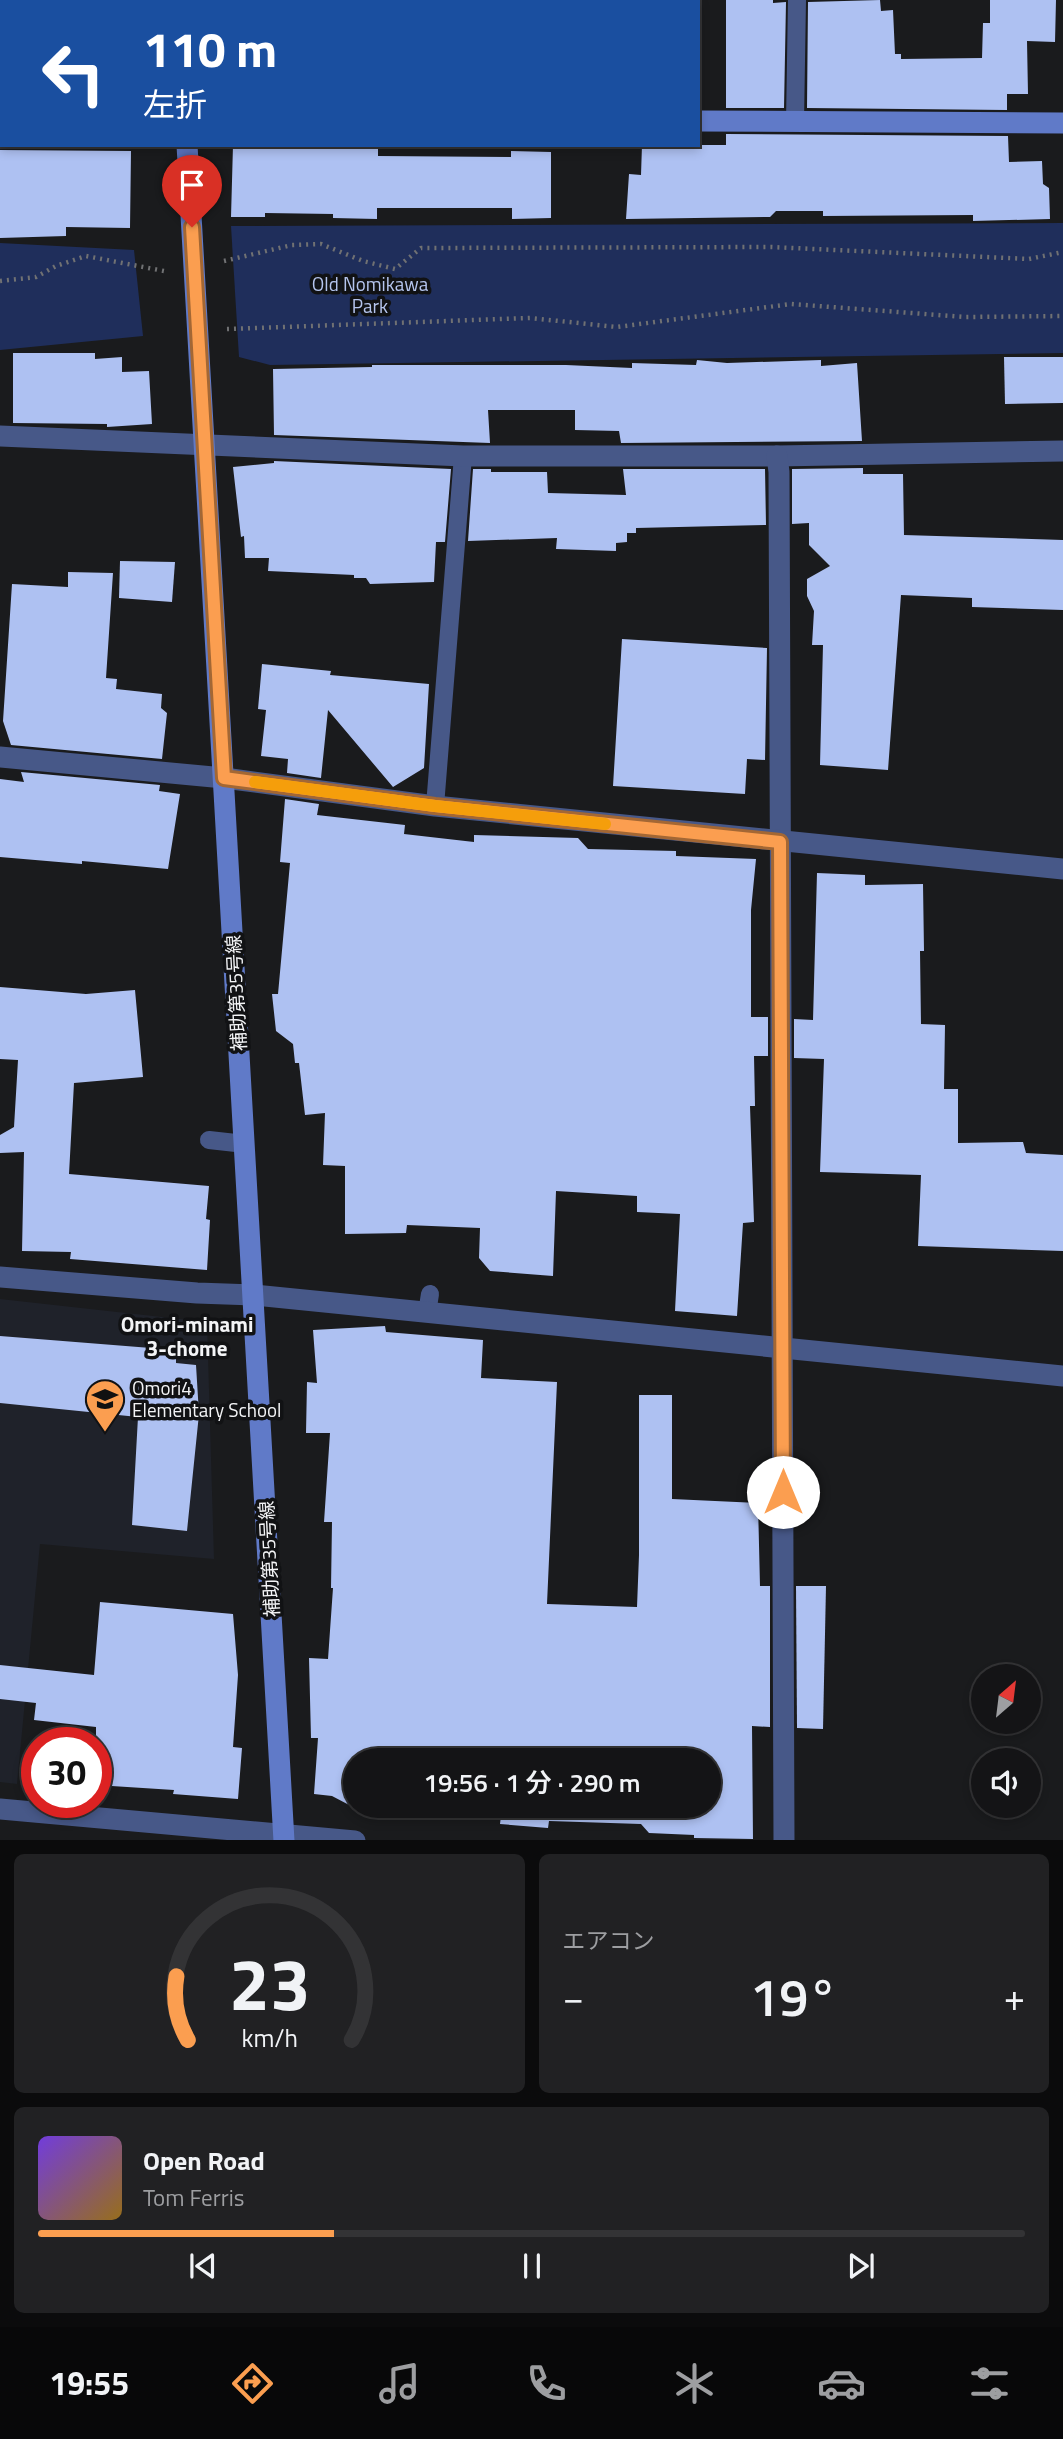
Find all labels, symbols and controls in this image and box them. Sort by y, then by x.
text: 110 m [143,11,277,86]
icon: left [28,28,119,119]
text: 左折 [143,80,207,128]
pin [162,155,222,227]
icon: arrive [173,166,211,204]
park label: Old Nomikawa Park [312,269,429,320]
street label: 補助第35号線 [218,934,253,1052]
district label: Omori-minami 3-chome [121,1308,253,1364]
place label: Omori4 Elementary School [132,1373,281,1424]
school or university icon: Omori4 Elementary School [84,1378,126,1433]
position arrow [746,1455,820,1529]
street label: 補助第35号線 [251,1500,286,1618]
north arrow [971,1664,1041,1734]
map controls [971,1664,1041,1818]
speed limit sign: 30 [21,1727,112,1818]
button: sound [971,1748,1041,1818]
text: 19:56 · 1 分 · 290 m [423,1763,641,1802]
text: エアコン [563,1923,655,1958]
text: 23 [228,1928,310,2038]
text: 19° [750,1957,837,2036]
text: − [563,1968,584,2026]
text: + [1004,1968,1025,2026]
text: km/h [241,2018,298,2056]
text: Open Road [143,2141,265,2180]
text: Tom Ferris [143,2180,244,2215]
icon: previous [184,2247,222,2285]
icon: pause [513,2247,551,2285]
icon: next [842,2247,880,2285]
text: 19:55 [49,2359,129,2407]
icon: directions [228,2359,277,2408]
icon: music [375,2359,424,2408]
icon: phone [522,2359,571,2408]
icon: climate [670,2359,719,2408]
icon: car [817,2359,866,2408]
icon: filters [965,2359,1014,2408]

